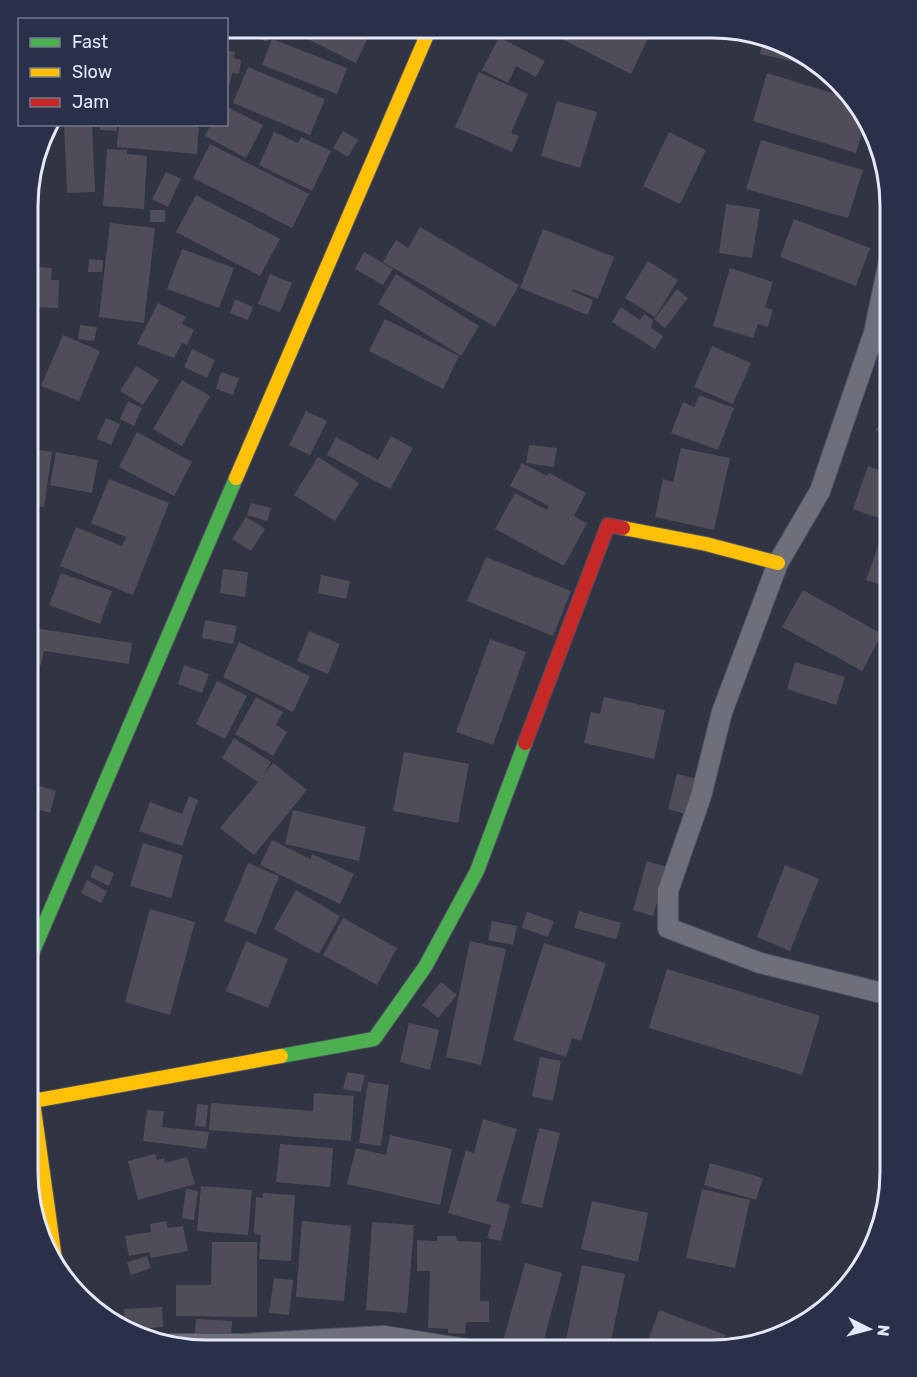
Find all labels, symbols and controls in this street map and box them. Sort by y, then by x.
legend [18,18,228,126]
text: Fast [72,31,108,53]
text: Slow [72,61,112,83]
text: Jam [72,91,109,113]
north arrow [839,1299,899,1359]
text: N [873,1324,893,1337]

